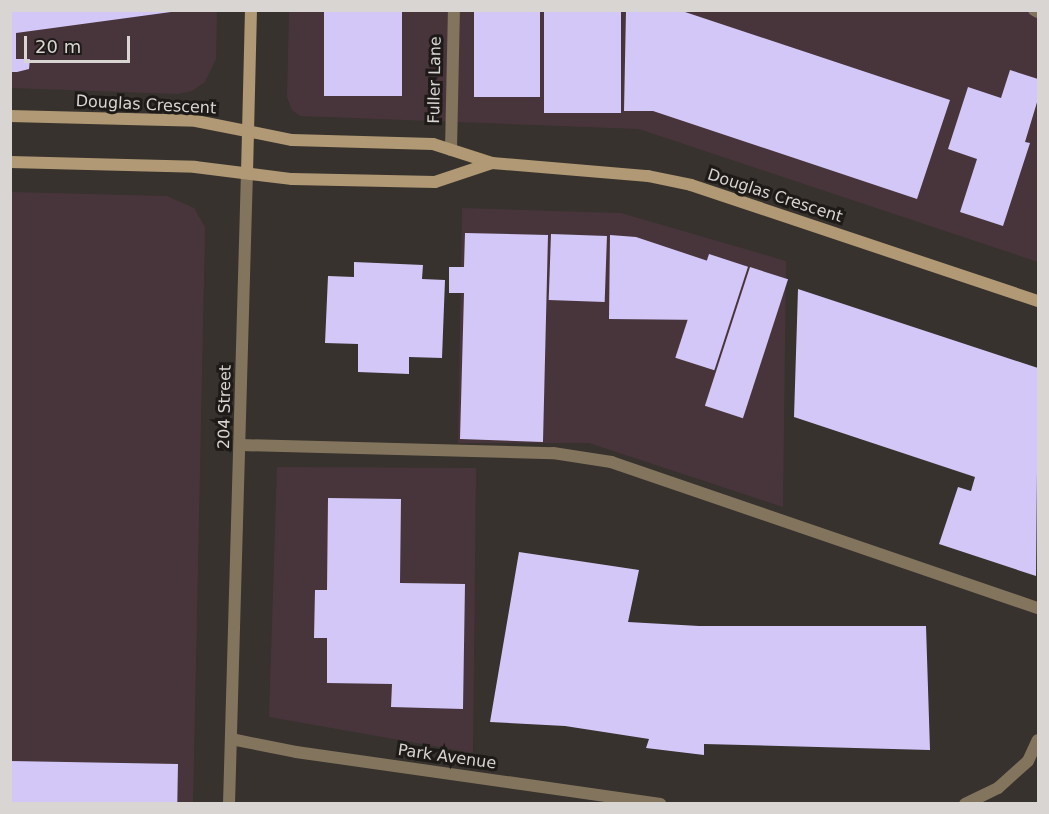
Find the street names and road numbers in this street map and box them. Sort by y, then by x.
street label: Fuller Lane [425,36,445,124]
street label: Douglas Crescent [75,92,217,118]
street label: Douglas Crescent [705,165,845,227]
street label: 204 Street [215,365,235,449]
street label: Park Avenue [397,741,497,773]

